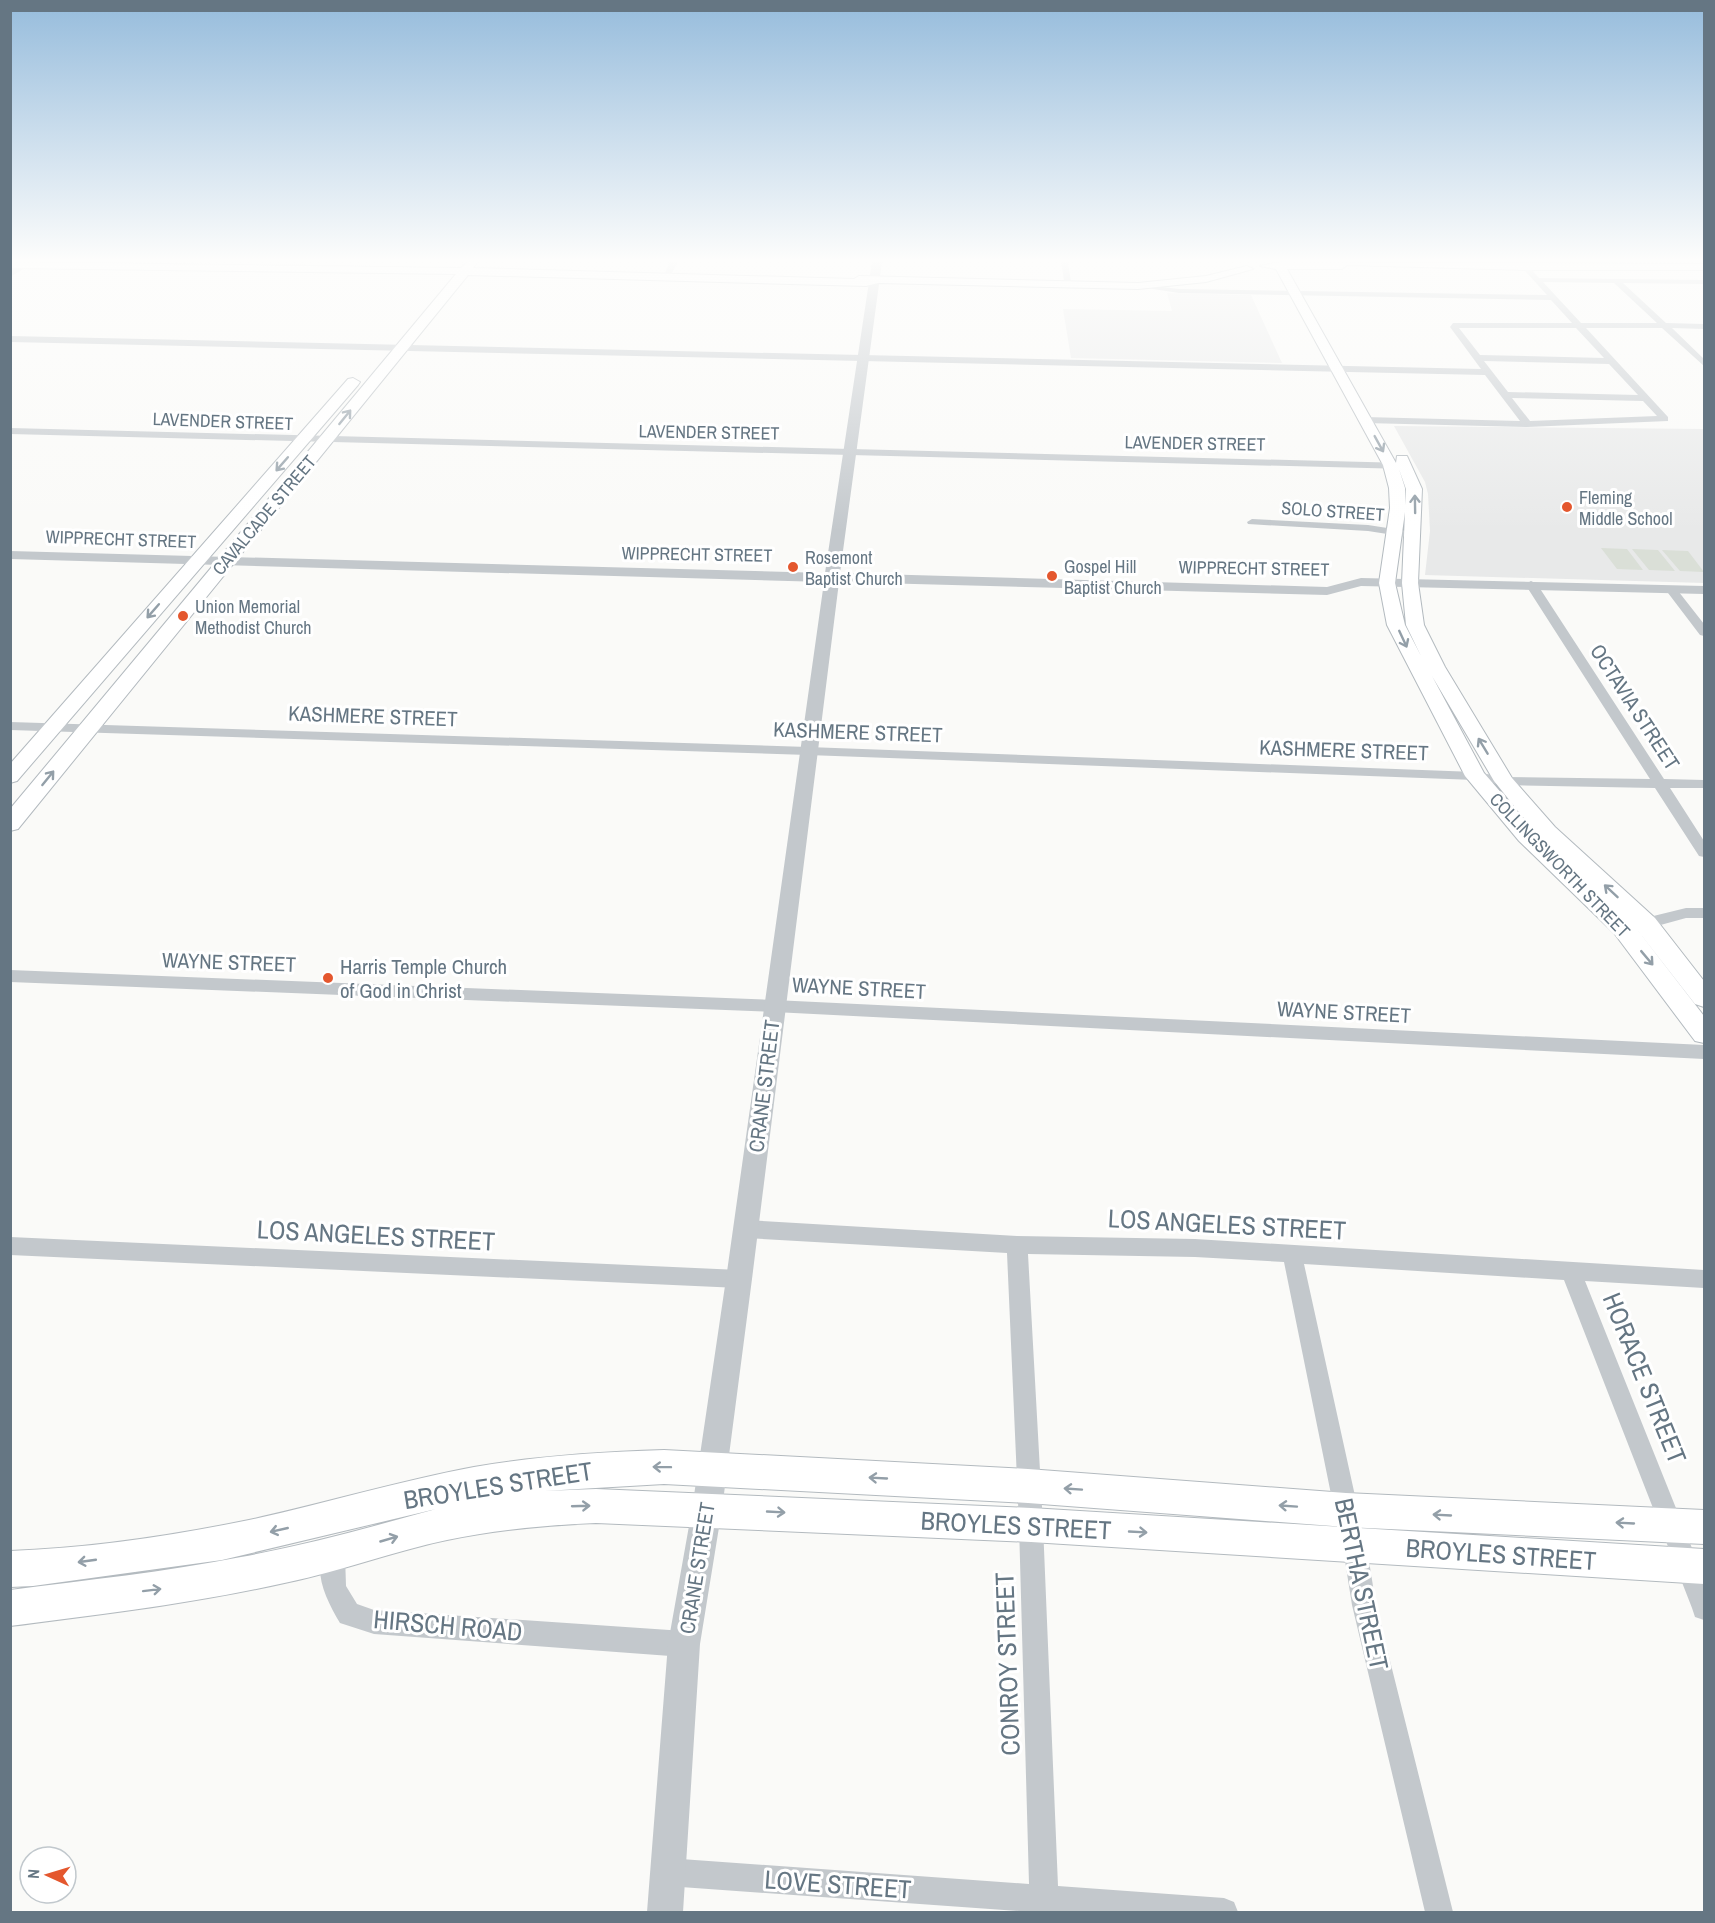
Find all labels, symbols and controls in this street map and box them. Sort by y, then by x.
street label: LAVENDER STREET [152,406,294,436]
one-way arrow [338,410,352,425]
street label: LAVENDER STREET [638,418,780,446]
street label: LAVENDER STREET [1124,429,1266,457]
one-way arrow [1373,435,1385,452]
street label: CAVALCADE STREET [206,450,322,580]
one-way arrow [275,457,289,472]
place label: Fleming Middle School [1579,485,1673,531]
one-way arrow [1409,494,1420,514]
street label: SOLO STREET [1281,495,1385,527]
marker: Fleming Middle School [1560,500,1574,514]
street label: WIPPRECHT STREET [45,524,197,554]
street label: WIPPRECHT STREET [621,540,773,568]
place label: Rosemont Baptist Church [805,545,903,591]
place label: Gospel Hill Baptist Church [1064,554,1162,600]
street label: WIPPRECHT STREET [1178,554,1330,582]
marker: Rosemont Baptist Church [786,560,800,574]
marker: Gospel Hill Baptist Church [1045,569,1059,583]
place label: Union Memorial Methodist Church [195,594,312,640]
one-way arrow [146,603,160,618]
marker: Union Memorial Methodist Church [176,609,190,623]
one-way arrow [1397,630,1409,648]
street label: OCTAVIA STREET [1583,638,1687,776]
street label: KASHMERE STREET [288,699,459,733]
street label: KASHMERE STREET [773,715,944,749]
street label: KASHMERE STREET [1259,733,1430,767]
one-way arrow [1477,738,1489,755]
one-way arrow [41,770,54,786]
street label: COLLINGSWORTH STREET [1484,787,1636,943]
one-way arrow [1604,884,1619,898]
street label: WAYNE STREET [162,945,297,979]
one-way arrow [1640,950,1653,966]
place label: Harris Temple Church of God in Christ [340,952,507,1005]
street label: WAYNE STREET [791,970,927,1006]
marker: Harris Temple Church of God in Christ [321,971,335,985]
street label: WAYNE STREET [1276,994,1412,1030]
street label: CRANE STREET [742,1018,787,1154]
street label: LOS ANGELES STREET [1107,1200,1347,1248]
street label: LOS ANGELES STREET [256,1211,496,1259]
street label: HORACE STREET [1595,1287,1695,1469]
street label: BROYLES STREET [401,1453,595,1517]
one-way arrow [653,1461,673,1473]
one-way arrow [869,1473,889,1484]
one-way arrow [1063,1483,1083,1494]
street label: BERTHA STREET [1327,1495,1397,1673]
street label: CRANE STREET [672,1500,722,1636]
one-way arrow [1279,1500,1299,1511]
one-way arrow [570,1501,590,1512]
street label: BROYLES STREET [920,1503,1112,1547]
one-way arrow [765,1507,785,1518]
one-way arrow [1433,1509,1453,1520]
one-way arrow [1616,1518,1636,1529]
one-way arrow [270,1524,289,1536]
one-way arrow [1128,1526,1148,1537]
street label: BROYLES STREET [1405,1530,1597,1578]
one-way arrow [380,1533,399,1545]
one-way arrow [77,1556,97,1567]
street label: CONROY STREET [986,1572,1028,1756]
one-way arrow [141,1585,161,1596]
street label: HIRSCH ROAD [372,1601,524,1649]
north arrow [18,1845,78,1905]
street label: LOVE STREET [763,1861,913,1907]
text: N [22,1868,44,1879]

